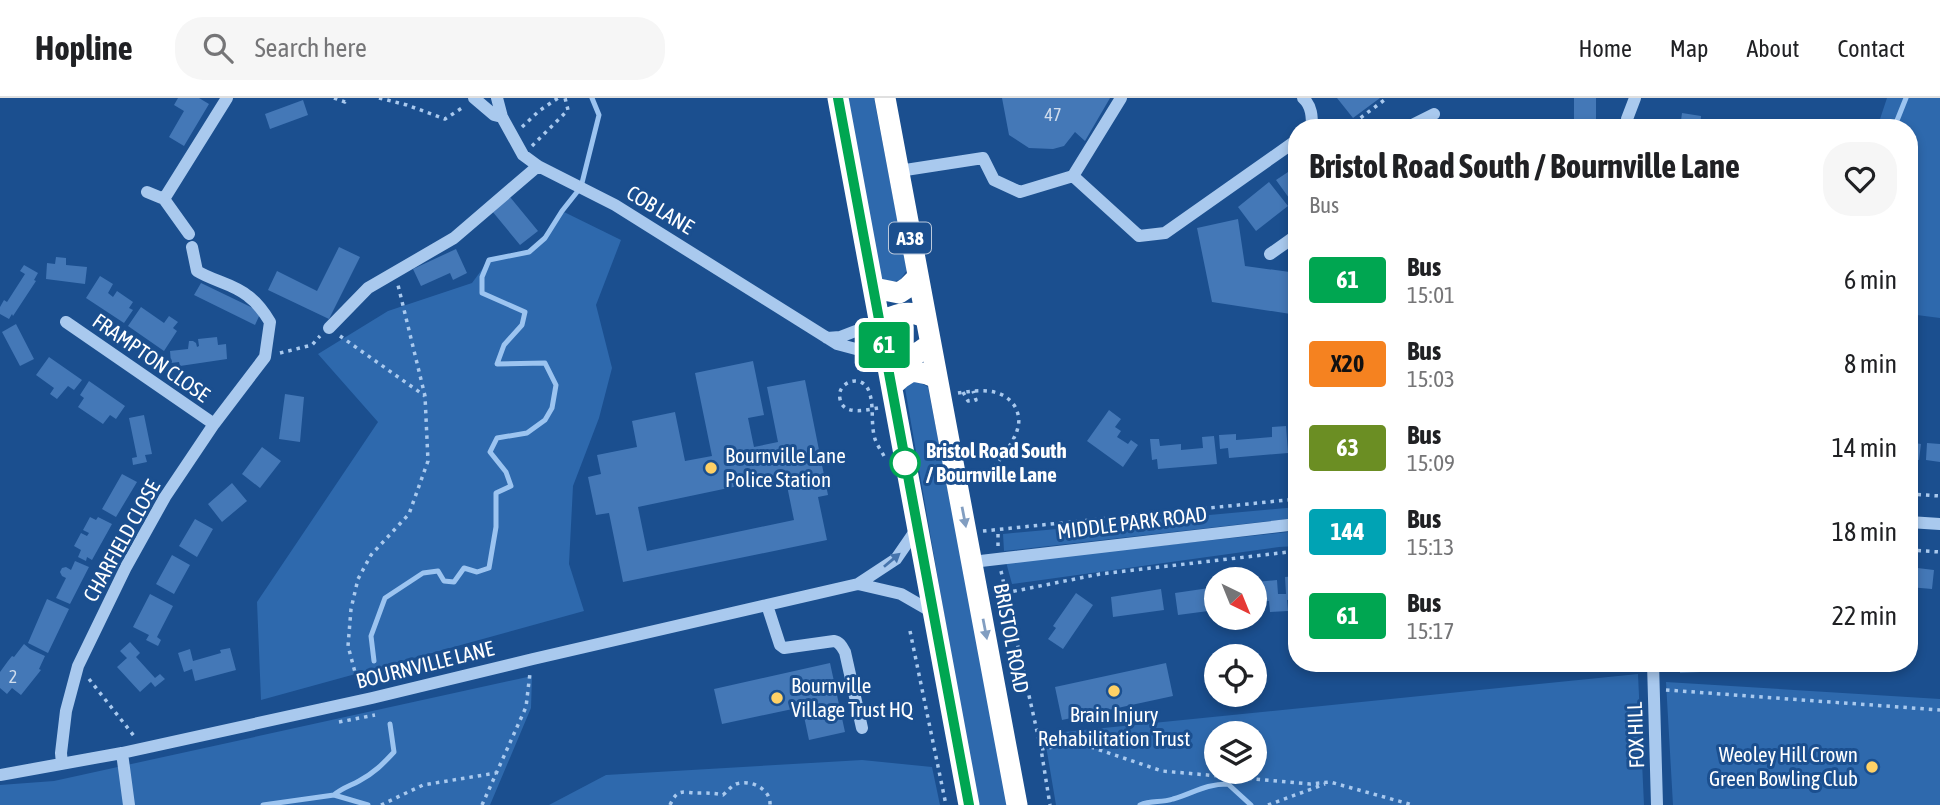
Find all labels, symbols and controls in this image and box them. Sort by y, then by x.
search box [175,17,665,80]
text: Hopline [35,29,133,67]
icon: search [199,29,237,67]
text: Search here [255,33,367,63]
text: Home [1578,35,1632,62]
text: Map [1670,35,1708,62]
text: About [1746,35,1799,62]
text: Contact [1837,35,1905,62]
house number: 47 [1045,104,1061,125]
button: heart [1823,142,1897,216]
text: Bristol Road South / Bournville Lane [1309,147,1740,185]
street label: COB LANE [623,180,698,238]
text: Bus [1309,192,1339,218]
road number: A38 [889,222,931,254]
text: Bus [1407,252,1441,282]
text: 6 min [1844,265,1897,295]
text: 61 [1336,266,1359,293]
text: 15:01 [1407,282,1455,308]
street label: FRAMPTON CLOSE [89,308,215,406]
line badge: 61 [852,322,916,368]
text: 61 [873,331,895,358]
text: Bus [1407,336,1441,366]
text: 8 min [1844,349,1897,379]
text: X20 [1331,350,1364,377]
text: 15:03 [1407,366,1455,392]
text: Bus [1407,420,1441,450]
text: 14 min [1832,433,1897,463]
text: 63 [1336,434,1359,461]
place label: Bristol Road South / Bournville Lane [926,438,1067,486]
place label: Bournville Lane Police Station [725,443,846,491]
marker: Bristol Road South / Bournville Lane [890,448,920,478]
text: 15:09 [1407,450,1455,476]
marker: Bournville Lane Police Station [703,460,719,476]
street label: CHARFIELD CLOSE [78,476,164,605]
street label: MIDDLE PARK ROAD [1056,501,1208,543]
text: Bus [1407,504,1441,534]
one-way arrow [958,506,969,528]
text: 18 min [1832,517,1897,547]
text: 144 [1331,518,1364,545]
text: 15:13 [1407,534,1454,560]
one-way arrow [883,552,901,568]
north arrow [1204,567,1267,630]
map controls [1204,567,1267,784]
street label: BRISTOL ROAD [990,581,1034,695]
text: Bus [1407,588,1441,618]
text: 22 min [1832,601,1897,631]
text: 61 [1336,602,1359,629]
one-way arrow [980,618,991,640]
text: 15:17 [1407,618,1454,644]
street label: BOURNVILLE LANE [353,635,496,693]
button: locate [1204,644,1267,707]
house number: 2 [9,666,17,687]
place label: Bournville Village Trust HQ [791,673,914,721]
marker: Brain Injury Rehabilitation Trust [1106,683,1122,699]
marker: Bournville Village Trust HQ [769,690,785,706]
street label: FOX HILL [1622,701,1648,769]
place label: Brain Injury Rehabilitation Trust [1038,702,1190,750]
button: layers [1204,721,1267,784]
place label: Weoley Hill Crown Green Bowling Club [1709,742,1858,790]
marker: Weoley Hill Crown Green Bowling Club [1864,759,1880,775]

